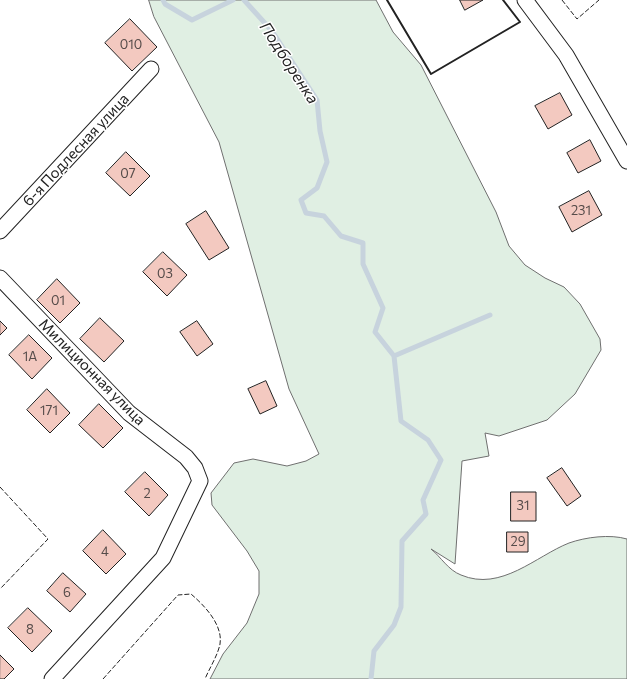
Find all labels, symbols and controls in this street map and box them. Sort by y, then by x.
water label: Подборенка [255,18,323,108]
house number: 010 [120,37,142,53]
street label: 6-я Подлесная улица [19,90,133,210]
house number: 07 [120,166,136,182]
house number: 231 [571,203,591,219]
house number: 03 [157,266,173,282]
house number: 01 [51,293,65,309]
street label: Милиционная улица [35,315,149,429]
house number: 1А [23,349,37,365]
house number: 171 [40,403,58,419]
house number: 2 [143,486,151,502]
house number: 31 [517,498,529,514]
house number: 29 [510,534,526,550]
house number: 4 [101,544,109,560]
house number: 6 [63,585,71,601]
house number: 8 [26,622,34,638]

